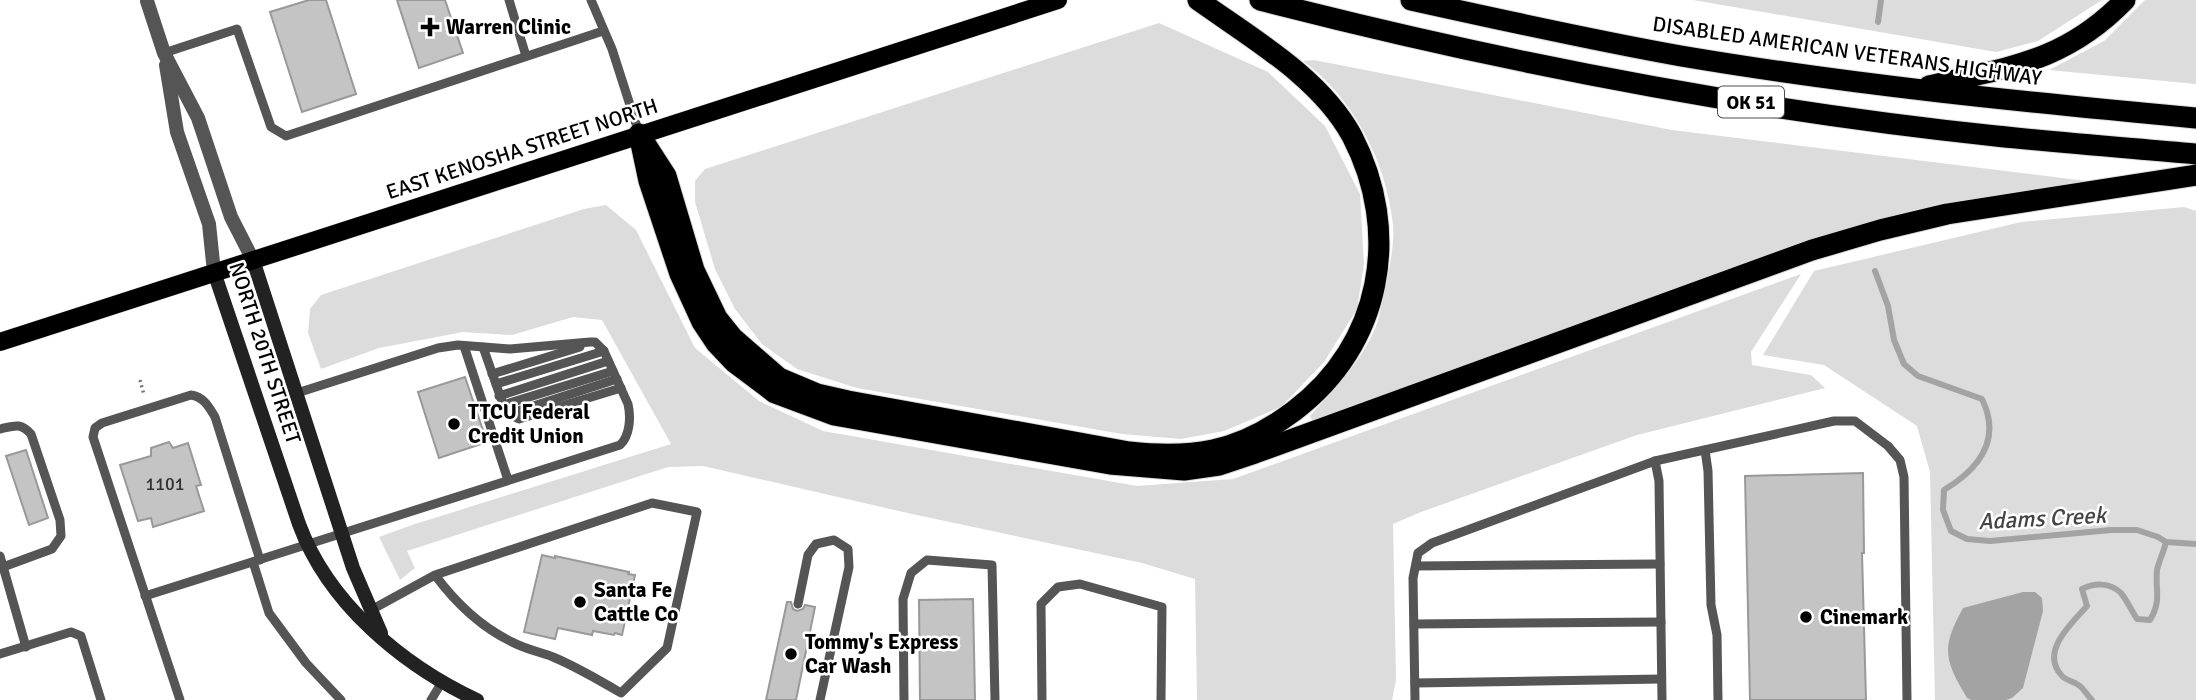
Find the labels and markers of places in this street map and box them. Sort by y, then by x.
place label: Warren Clinic [446,14,571,40]
marker: Warren Clinic [420,17,440,37]
place label: TTCU Federal Credit Union [468,399,590,449]
marker: TTCU Federal Credit Union [446,416,462,432]
place label: Santa Fe Cattle Co [594,577,678,627]
marker: Santa Fe Cattle Co [572,594,588,610]
place label: Cinemark [1820,604,1908,630]
marker: Cinemark [1798,609,1814,625]
place label: Tommy's Express Car Wash [805,629,958,679]
marker: Tommy's Express Car Wash [783,646,799,662]

